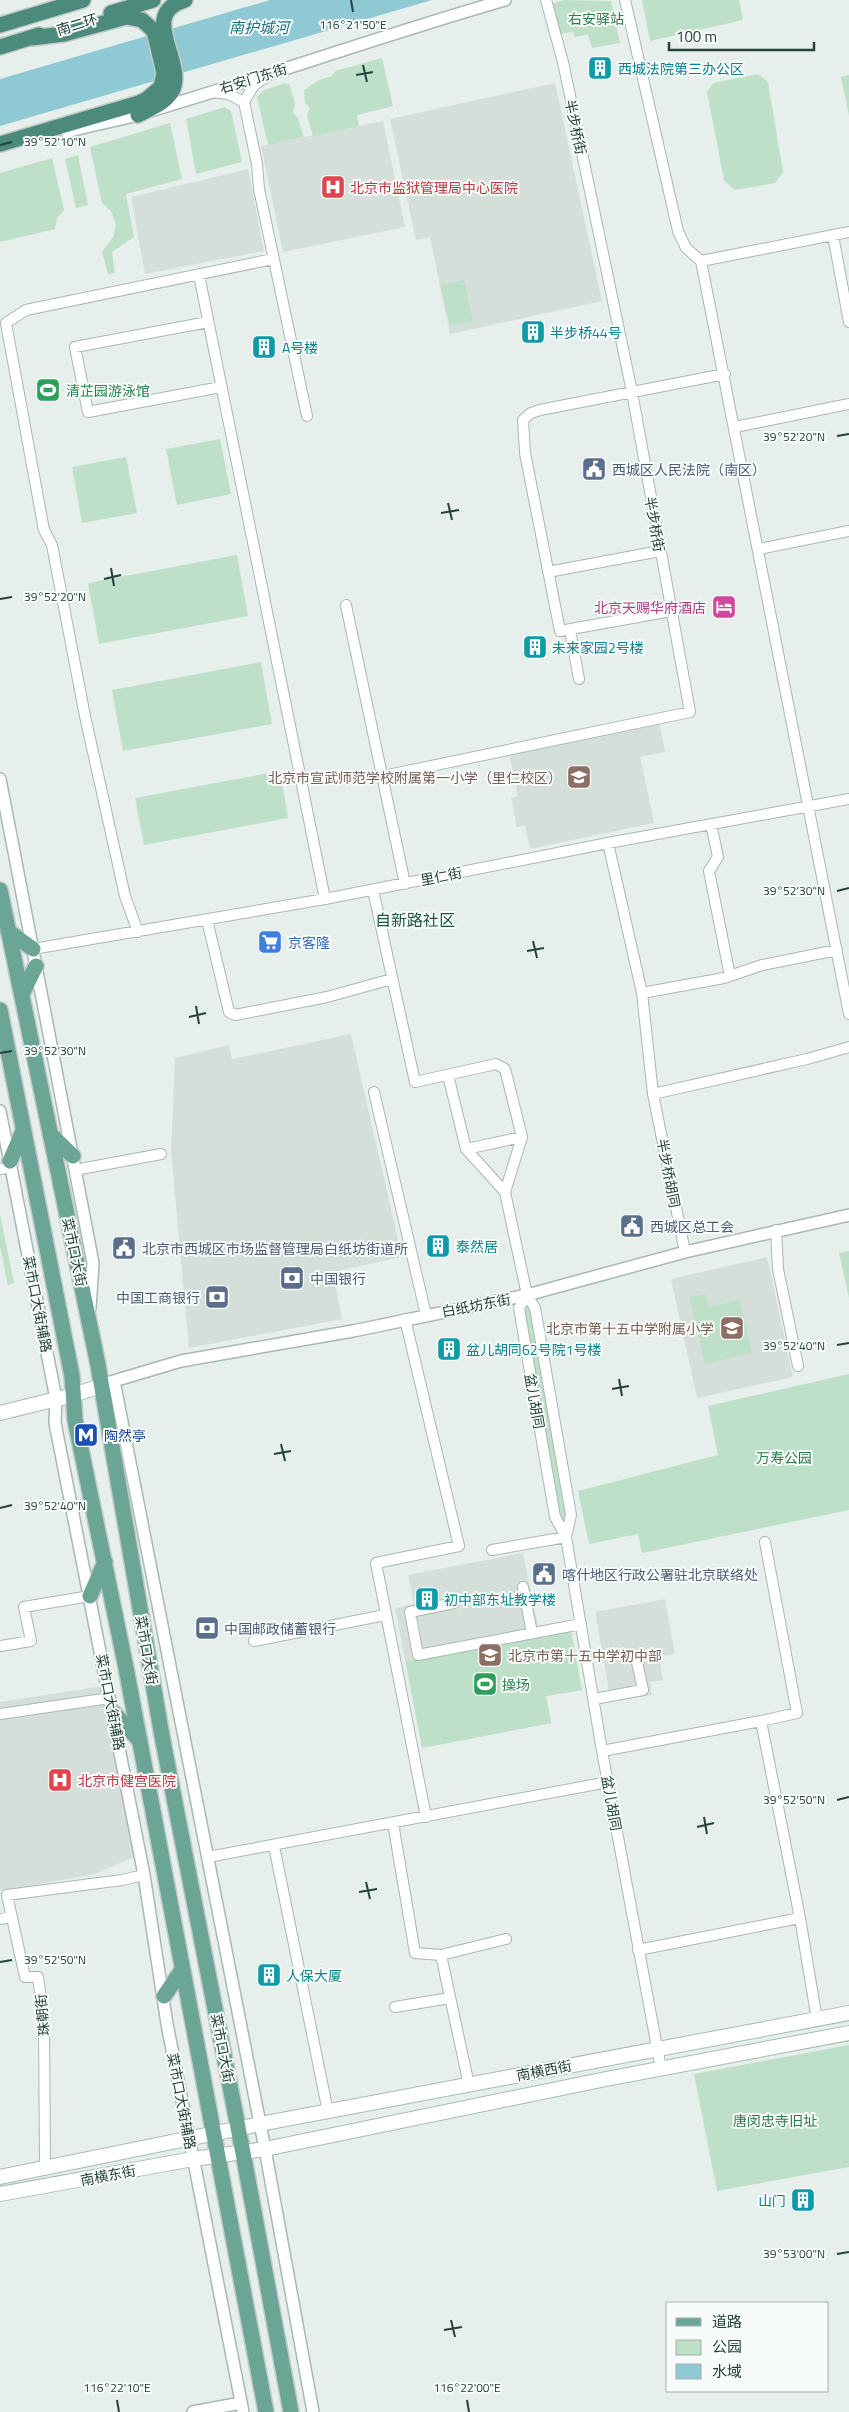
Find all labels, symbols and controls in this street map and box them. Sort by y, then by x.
street label: 南二环 [54,8,100,40]
park label: 右安驿站 [568,8,624,29]
text: 116°21'50"E [319,15,387,34]
water label: 南护城河 [229,16,292,39]
scale bar [669,20,814,52]
text: 100 m [676,25,717,48]
building icon: 西城法院第三办公区 [587,55,613,81]
street label: 右安门东街 [216,58,290,98]
place label: 西城法院第三办公区 [618,58,744,79]
street label: 半步桥街 [560,97,592,157]
text: 39°52'10"N [24,132,86,151]
hospital icon: 北京市监狱管理局中心医院 [320,174,346,200]
place label: 北京市监狱管理局中心医院 [350,177,518,198]
building icon: 半步桥44号 [520,319,546,345]
place label: 半步桥44号 [550,322,622,343]
building icon: A号楼 [251,334,277,360]
place label: A号楼 [282,337,318,358]
sports icon: 清芷园游泳馆 [35,377,61,403]
place label: 清芷园游泳馆 [66,380,150,401]
text: 39°52'20"N [763,427,825,446]
public building icon: 西城区人民法院（南区） [581,456,607,482]
place label: 西城区人民法院（南区） [612,459,766,480]
street label: 半步桥街 [640,495,670,553]
text: 39°52'20"N [24,587,86,606]
hotel icon: 北京天赐华府酒店 [711,594,737,620]
place label: 北京天赐华府酒店 [594,597,706,618]
building icon: 未来家园2号楼 [522,634,548,660]
place label: 未来家园2号楼 [552,637,644,658]
school or university icon: 北京市宣武师范学校附属第一小学（里仁校区） [566,764,592,790]
place label: 北京市宣武师范学校附属第一小学（里仁校区） [268,767,562,788]
street label: 里仁街 [418,862,464,890]
text: 39°52'30"N [763,881,825,900]
district label: 自新路社区 [375,908,455,932]
supermarket icon: 京客隆 [257,929,283,955]
place label: 京客隆 [288,932,330,953]
text: 39°52'30"N [24,1041,86,1060]
street label: 半步桥胡同 [652,1137,686,1209]
public building icon: 西城区总工会 [619,1213,645,1239]
street label: 菜市口大街 [57,1216,93,1288]
place label: 西城区总工会 [650,1216,734,1237]
building icon: 泰然居 [425,1233,451,1259]
public building icon: 北京市西城区市场监督管理局白纸坊街道所 [111,1235,137,1261]
place label: 泰然居 [456,1236,498,1257]
place label: 北京市西城区市场监督管理局白纸坊街道所 [142,1238,408,1259]
street label: 菜市口大街辅路 [18,1254,58,1354]
bank icon: 中国银行 [279,1265,305,1291]
place label: 中国银行 [310,1268,366,1289]
bank icon: 中国工商银行 [204,1284,230,1310]
place label: 中国工商银行 [116,1287,200,1308]
street label: 白纸坊东街 [440,1288,512,1322]
school or university icon: 北京市第十五中学附属小学 [719,1315,745,1341]
place label: 北京市第十五中学附属小学 [546,1318,714,1339]
building icon: 盆儿胡同62号院1号楼 [436,1336,462,1362]
text: 39°52'40"N [763,1336,825,1355]
place label: 盆儿胡同62号院1号楼 [466,1339,602,1360]
street label: 盆儿胡同 [520,1372,550,1430]
metro station icon: 陶然亭 [73,1422,99,1448]
place label: 陶然亭 [104,1425,146,1446]
park label: 万寿公园 [756,1447,812,1468]
text: 39°52'40"N [24,1496,86,1515]
public building icon: 喀什地区行政公署驻北京联络处 [531,1561,557,1587]
place label: 喀什地区行政公署驻北京联络处 [562,1564,758,1585]
building icon: 初中部东址教学楼 [414,1586,440,1612]
place label: 初中部东址教学楼 [444,1589,556,1610]
street label: 菜市口大街 [131,1614,163,1686]
bank icon: 中国邮政储蓄银行 [194,1615,220,1641]
place label: 中国邮政储蓄银行 [224,1618,336,1639]
school or university icon: 北京市第十五中学初中部 [477,1642,503,1668]
place label: 北京市第十五中学初中部 [508,1645,662,1666]
street label: 菜市口大街辅路 [91,1652,131,1752]
sports icon: 操场 [472,1671,498,1697]
place label: 操场 [502,1674,530,1695]
hospital icon: 北京市健宫医院 [47,1767,73,1793]
place label: 北京市健宫医院 [78,1770,176,1791]
street label: 盆儿胡同 [597,1774,627,1832]
text: 39°52'50"N [763,1790,825,1809]
text: 39°52'50"N [24,1950,86,1969]
building icon: 人保大厦 [256,1962,282,1988]
place label: 人保大厦 [286,1965,342,1986]
street label: 珠朝街 [30,1993,54,2037]
street label: 菜市口大街 [206,2012,240,2084]
street label: 菜市口大街辅路 [162,2051,202,2151]
street label: 南横西街 [515,2054,573,2086]
park label: 唐闵忠寺旧址 [733,2110,817,2131]
street label: 南横东街 [79,2159,137,2191]
building icon: 山门 [790,2187,816,2213]
place label: 山门 [758,2190,786,2211]
text: 39°53'00"N [763,2244,825,2263]
legend [666,2302,829,2392]
text: 道路 [712,2310,742,2333]
text: 公园 [712,2335,742,2358]
text: 水域 [712,2360,742,2383]
text: 116°22'10"E [83,2378,151,2397]
text: 116°22'00"E [433,2378,501,2397]

